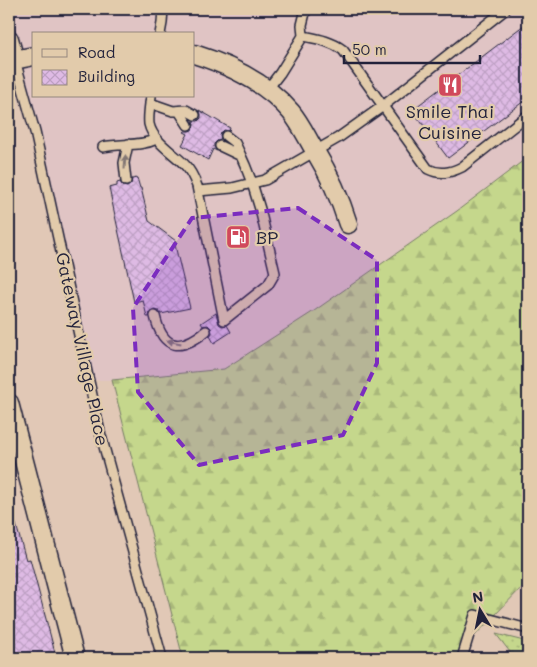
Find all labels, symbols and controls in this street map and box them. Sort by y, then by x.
legend [32,32,195,98]
scale bar [344,32,481,64]
text: 50 m [352,39,387,59]
text: Road [78,42,115,62]
text: Building [78,66,135,86]
restaurant icon: Smile Thai Cuisine [437,72,463,98]
place label: Smile Thai Cuisine [406,99,494,144]
one-way arrow [121,154,129,170]
fuel station icon: BP [225,224,251,250]
place label: BP [256,225,278,249]
street label: Gateway Village Place [51,250,115,448]
one-way arrow [166,338,182,346]
north arrow [454,584,504,634]
text: N [471,586,485,607]

